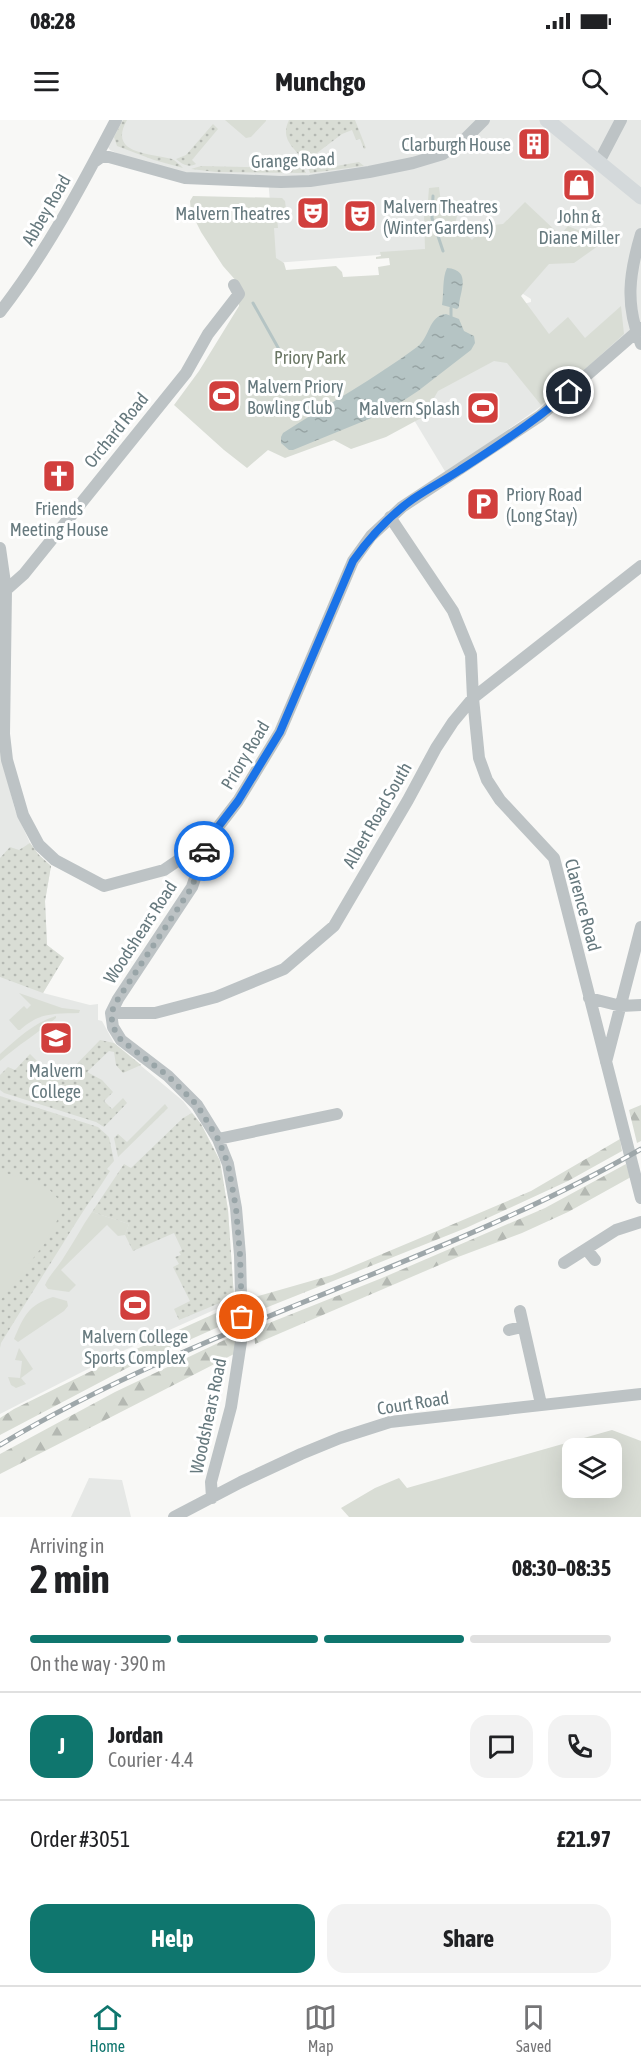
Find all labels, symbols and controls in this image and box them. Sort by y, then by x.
text: 08:28 [30,8,75,34]
icon: menu [30,65,63,98]
icon: search [578,65,611,98]
text: Munchgo [275,66,366,97]
building icon: Clarburgh House [516,126,552,162]
place label: Clarburgh House [401,134,511,155]
street label: Grange Road [251,148,335,172]
shop icon: John & Diane Miller [561,167,597,203]
street label: Abbey Road [17,171,75,249]
theatre icon: Malvern Theatres [295,195,331,231]
place label: Malvern Theatres (Winter Gardens) [383,196,498,238]
theatre icon: Malvern Theatres (Winter Gardens) [342,198,378,234]
place label: Malvern Theatres [175,203,290,224]
place label: John & Diane Miller [539,206,620,248]
park label: Priory Park [274,347,346,368]
pin [543,366,594,417]
icon: home [552,375,585,408]
place label: Malvern Priory Bowling Club [247,376,343,418]
sports icon: Malvern Priory Bowling Club [206,378,242,414]
street label: Orchard Road [79,388,153,472]
sports icon: Malvern Splash [465,390,501,426]
place label: Malvern Splash [359,398,460,419]
church icon: Friends Meeting House [41,458,77,494]
place label: Priory Road (Long Stay) [506,484,582,526]
parking icon: Priory Road (Long Stay) [465,486,501,522]
place label: Friends Meeting House [10,498,108,540]
street label: Priory Road [216,717,274,793]
street label: Albert Road South [338,758,416,872]
courier [174,821,234,881]
icon: car [188,835,221,868]
street label: Clarence Road [561,856,605,954]
street label: Woodshears Road [99,877,181,987]
school or university icon: Malvern College [38,1020,74,1056]
place label: Malvern College [29,1060,83,1102]
sports icon: Malvern College Sports Complex [117,1287,153,1323]
pin [216,1291,267,1342]
icon: bag [225,1300,258,1333]
place label: Malvern College Sports Complex [82,1326,188,1368]
street label: Woodshears Road [185,1356,231,1476]
street label: Court Road [376,1387,450,1419]
map controls [562,1438,622,1498]
button: layers [562,1438,622,1498]
text: Arriving in [30,1534,104,1557]
text: 08:30–08:35 [512,1555,611,1581]
text: 2 min [30,1557,110,1601]
text: On the way · 390 m [30,1652,166,1675]
button: chat [470,1715,533,1778]
button: phone [548,1715,611,1778]
text: Jordan [108,1722,163,1748]
text: J [58,1733,65,1759]
text: Courier · 4.4 [108,1748,194,1771]
text: Order #3051 [30,1826,130,1852]
text: £21.97 [556,1826,611,1852]
button: Help [30,1904,315,1973]
button: Share [327,1904,611,1973]
tab: Home [90,2001,125,2055]
tab: Map [304,2001,337,2055]
tab: Saved [516,2001,551,2055]

